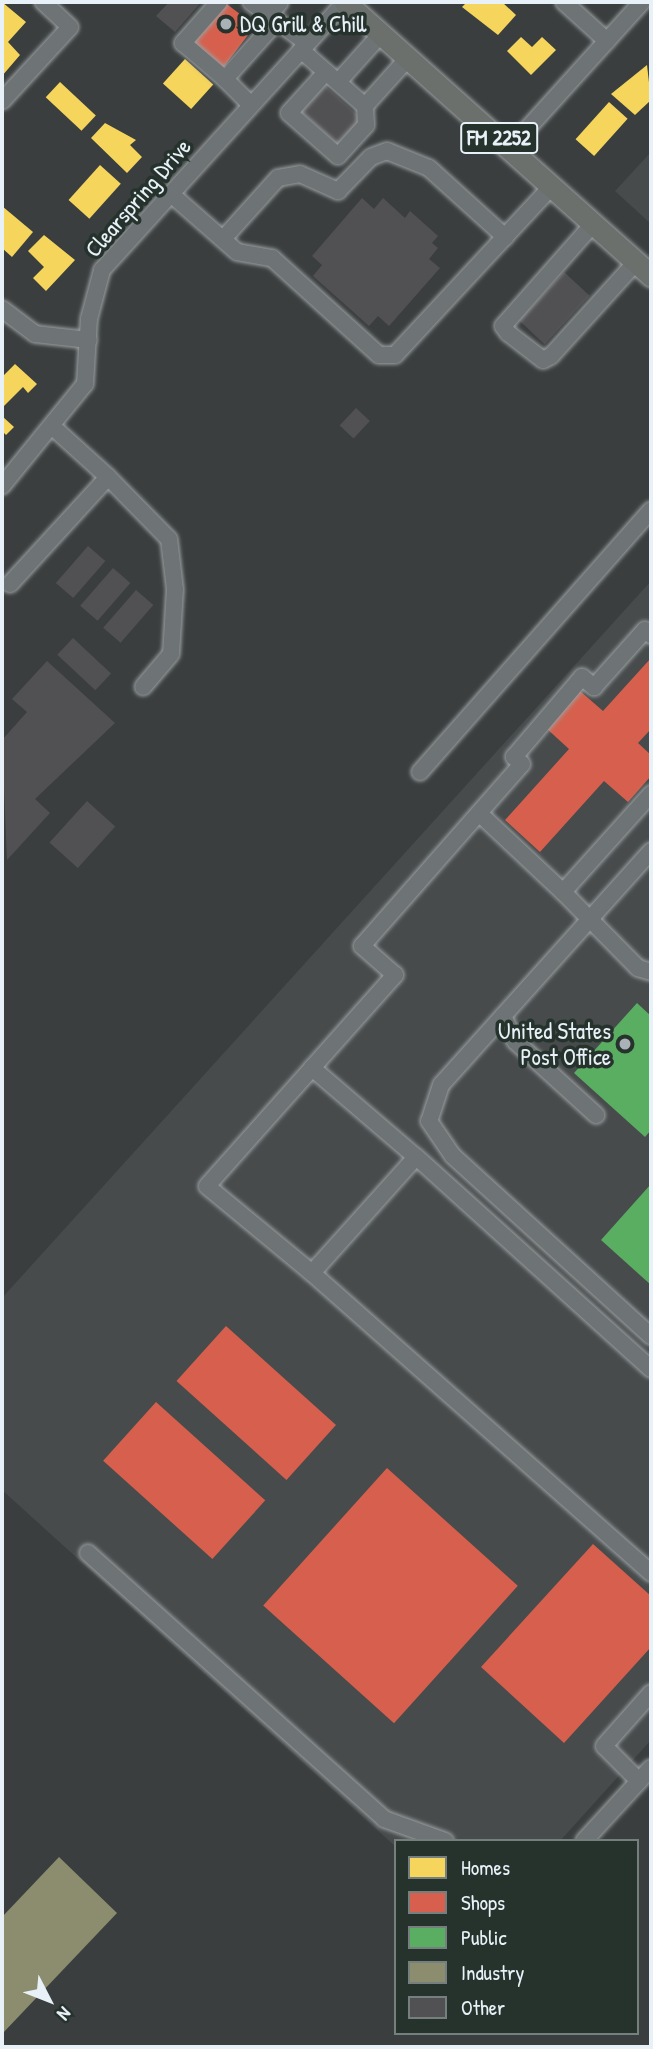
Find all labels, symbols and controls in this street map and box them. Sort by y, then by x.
place label: DQ Grill & Chill [240,10,366,38]
marker: DQ Grill & Chill [218,16,234,32]
road number: FM 2252 [459,120,539,156]
street label: Clearspring Drive [79,133,197,263]
place label: United States Post Office [498,1017,611,1071]
marker: United States Post Office [617,1036,633,1052]
legend [394,1839,639,2035]
text: Homes [461,1853,510,1882]
text: Shops [461,1888,505,1917]
text: Public [461,1923,507,1952]
text: Industry [461,1958,524,1987]
north arrow [14,1965,84,2035]
text: Other [461,1993,505,2022]
text: N [52,2002,78,2027]

